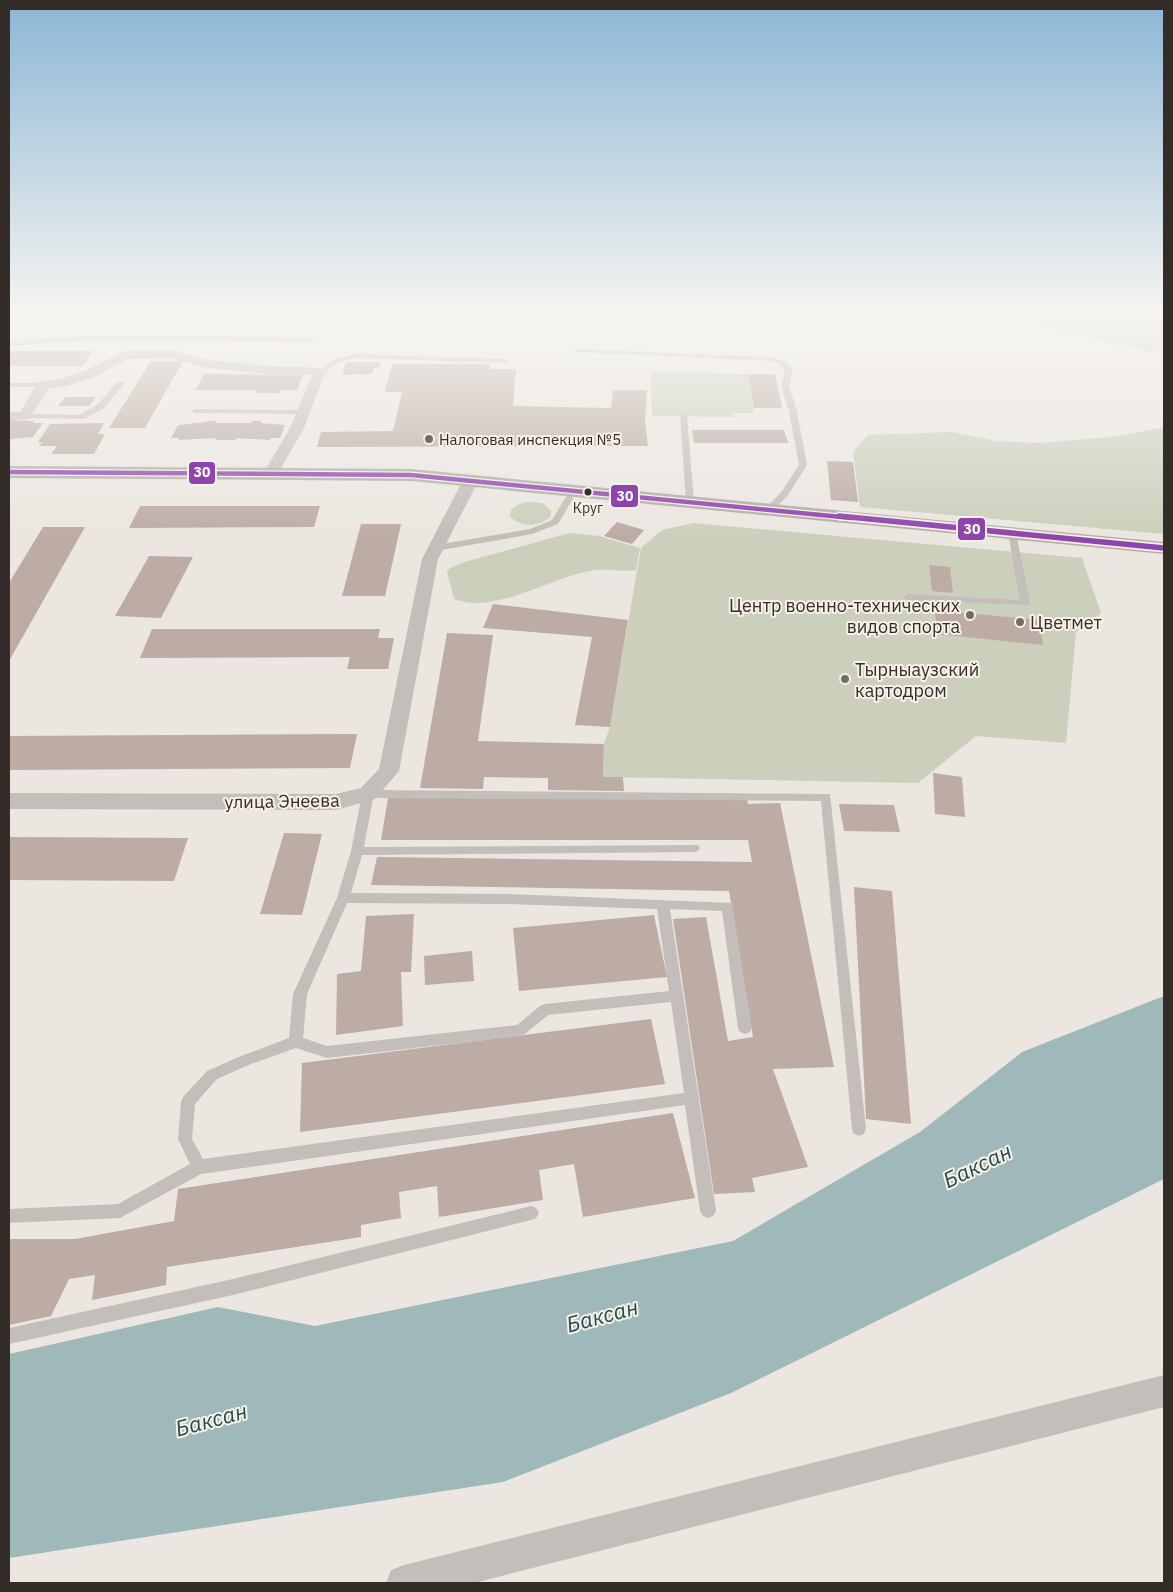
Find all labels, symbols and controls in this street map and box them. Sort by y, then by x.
place label: Налоговая инспекция №5 [439,430,621,449]
marker: Налоговая инспекция №5 [423,433,435,445]
line badge: 30 [188,461,216,485]
text: 30 [194,463,210,481]
line badge: 30 [610,484,639,508]
marker: Круг [583,487,593,497]
text: 30 [617,487,633,505]
place label: Круг [573,499,603,517]
line badge: 30 [957,517,986,541]
text: 30 [964,520,980,538]
place label: Центр военно-технических видов спорта [729,594,960,638]
marker: Центр военно-технических видов спорта [964,609,976,621]
place label: Цветмет [1030,611,1103,634]
marker: Цветмет [1014,616,1026,628]
place label: Тырныаузский картодром [855,658,979,702]
marker: Тырныаузский картодром [839,673,851,685]
street label: улица Энеева [224,788,340,814]
water label: Баксан [938,1136,1016,1194]
water label: Баксан [563,1292,641,1338]
water label: Баксан [172,1396,250,1442]

